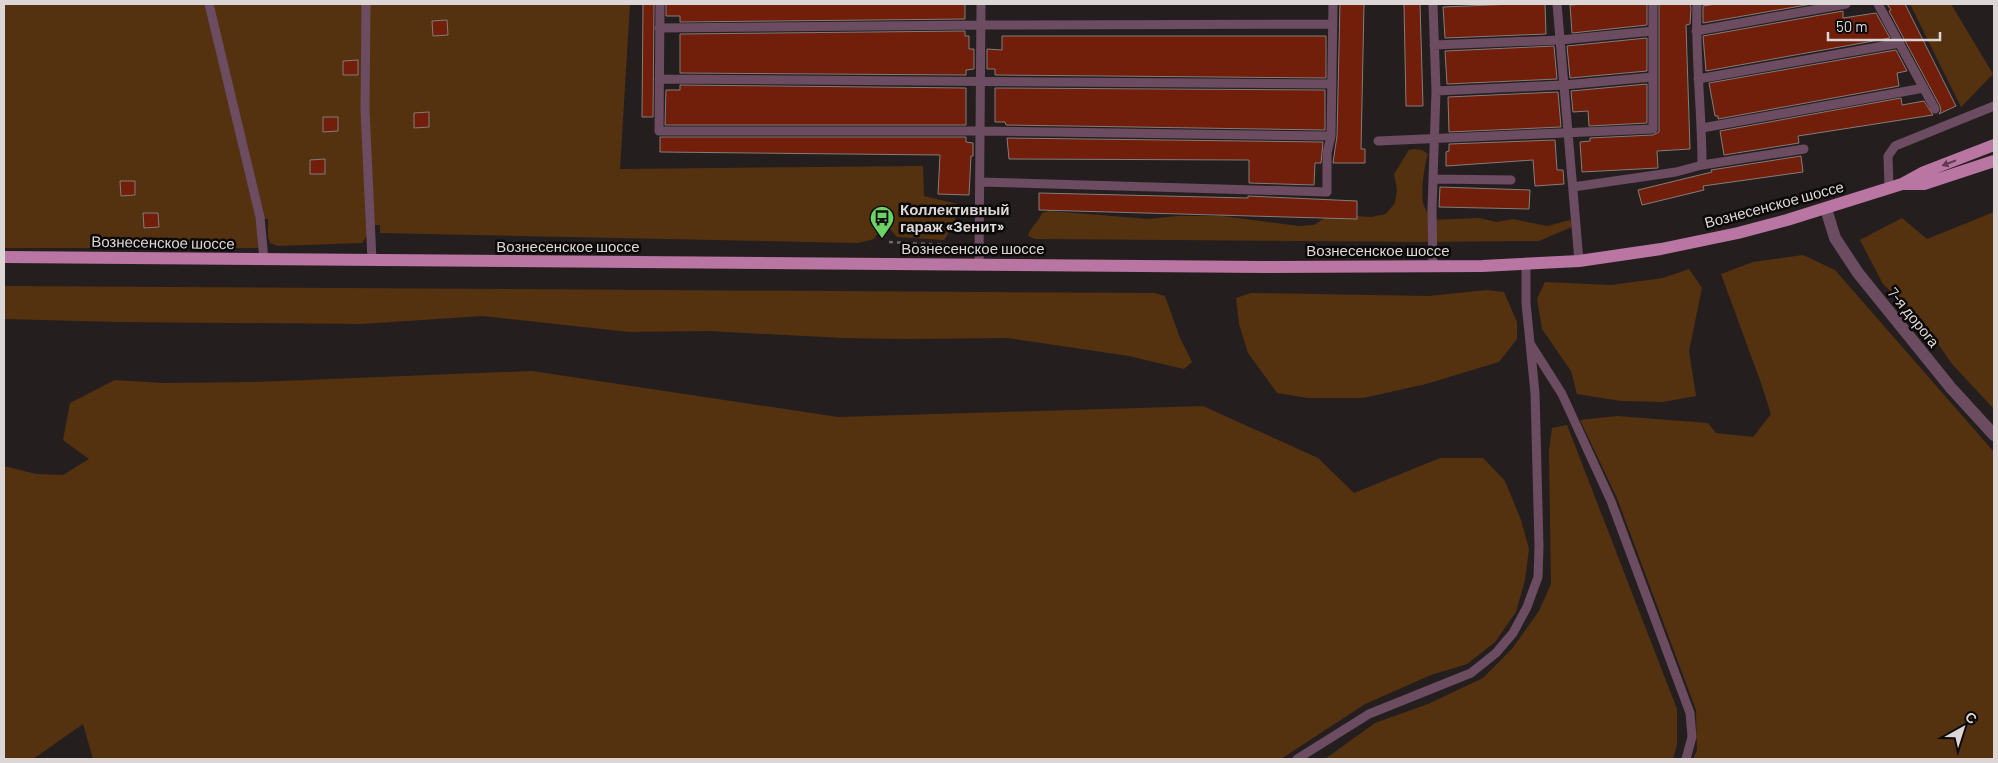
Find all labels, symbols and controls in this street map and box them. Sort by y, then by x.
scale bar [1828,10,1940,42]
text: 50 m [1836,17,1868,35]
one-way arrow [1941,159,1956,167]
street label: Вознесенское шоссе [1702,177,1846,231]
place label: Коллективный гараж «Зенит» [900,200,1010,235]
bus stop icon: Коллективный гараж «Зенит» [869,205,895,239]
street label: Вознесенское шоссе [91,232,235,252]
street label: Вознесенское шоссе [496,237,640,255]
street label: Вознесенское шоссе [901,239,1045,257]
street label: Вознесенское шоссе [1306,241,1450,259]
street label: 7-я дорога [1885,284,1944,351]
north arrow [1938,703,1988,753]
text: С [1962,708,1981,727]

